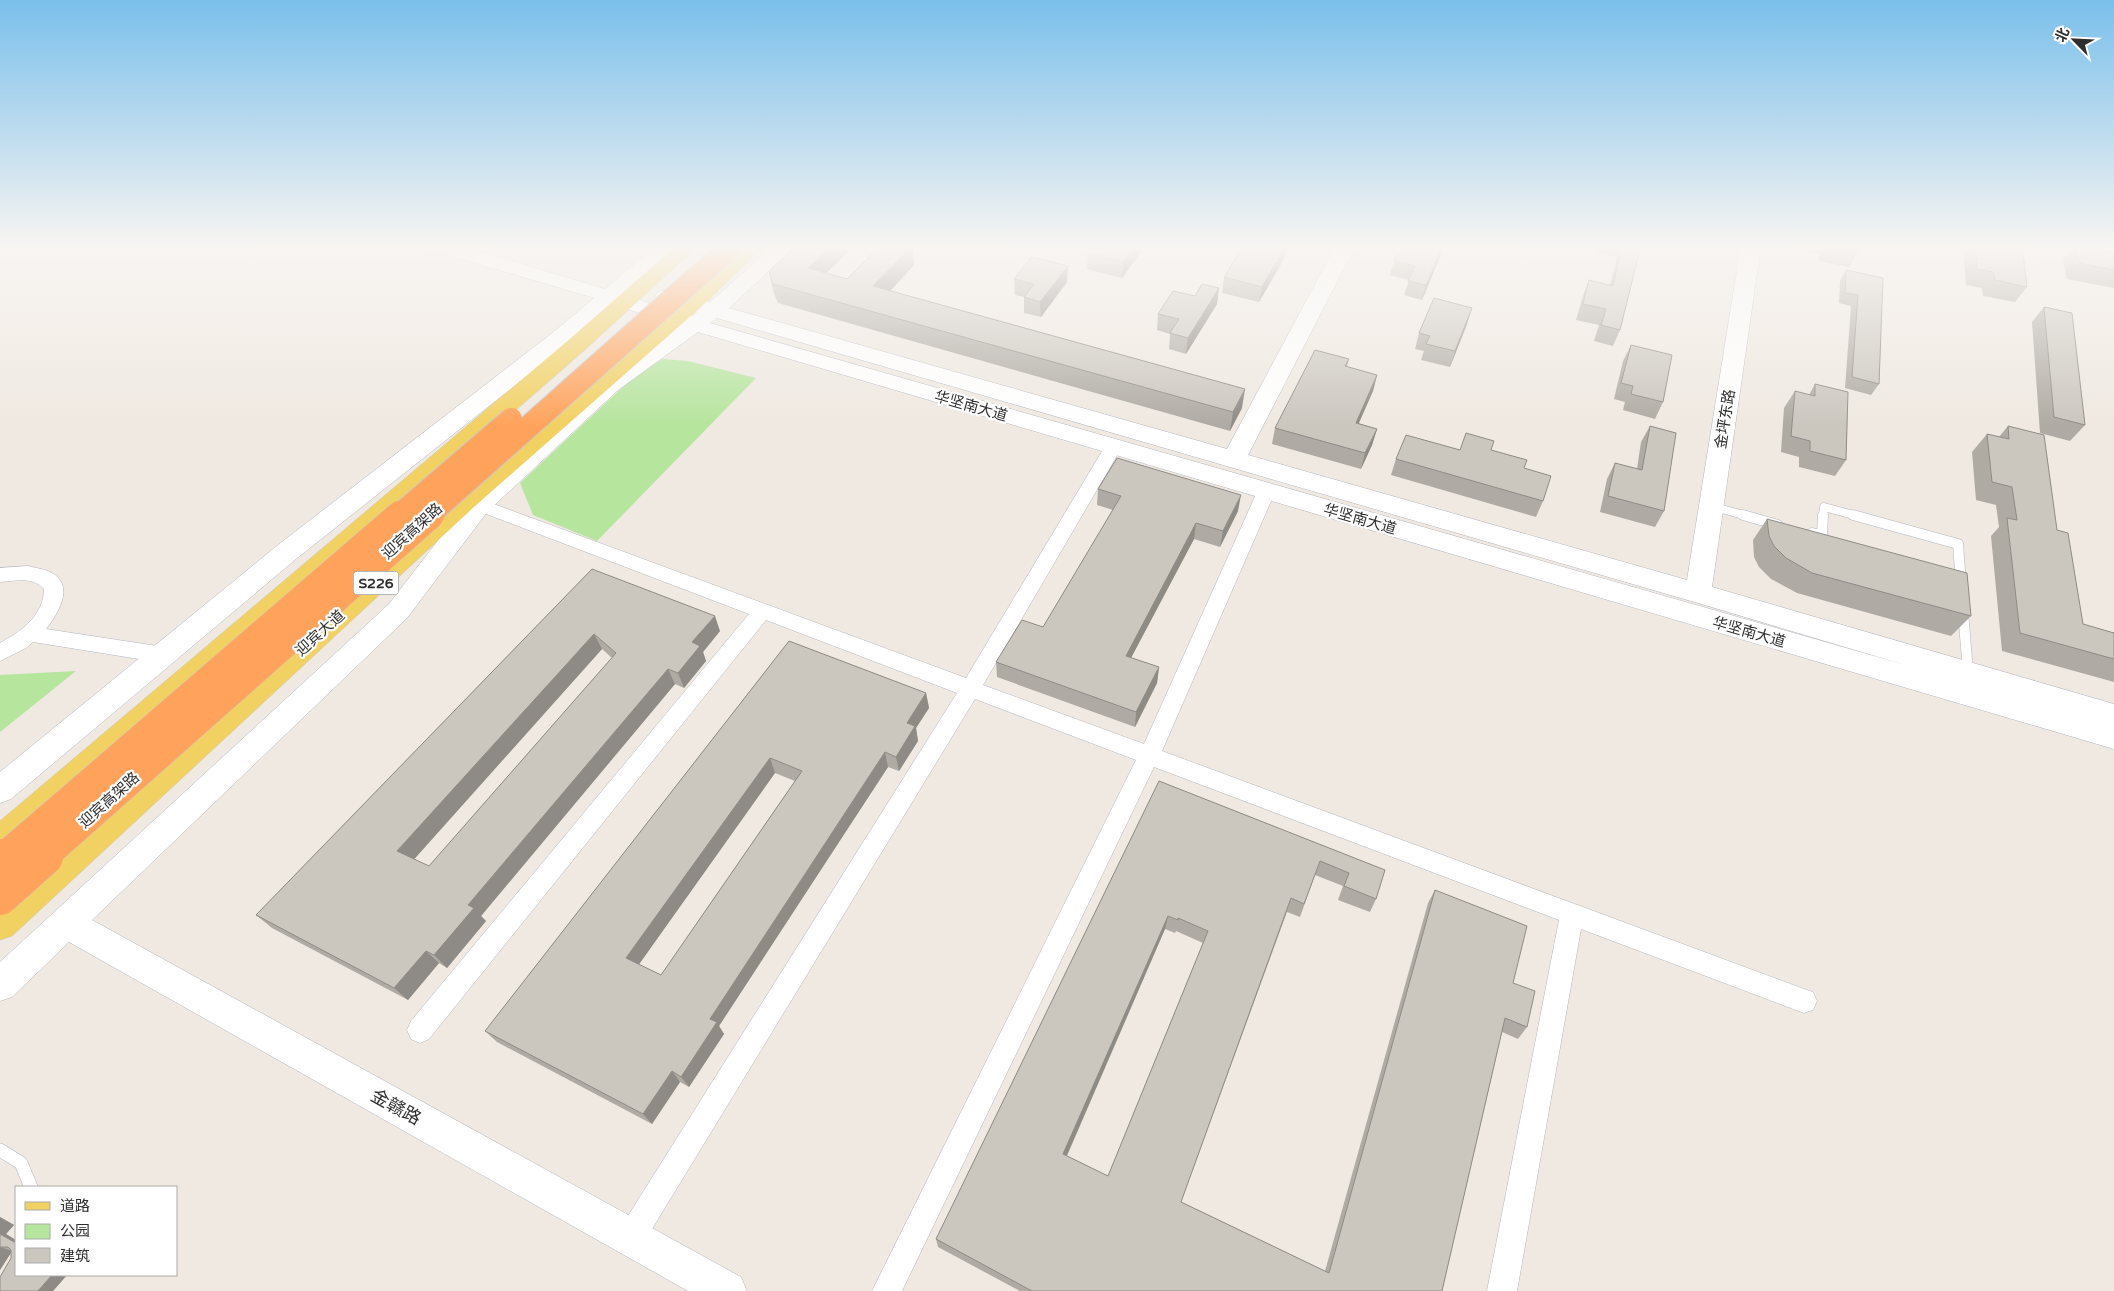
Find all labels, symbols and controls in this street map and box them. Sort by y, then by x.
north arrow [2049,15,2099,65]
text: 北 [2052,25,2073,45]
street label: 华坚南大道 [932,387,1010,425]
street label: 金坪东路 [1711,388,1739,450]
street label: 迎宾高架路 [378,499,446,563]
street label: 华坚南大道 [1321,500,1399,538]
road number: S226 [354,572,398,594]
street label: 迎宾大道 [292,606,348,660]
street label: 华坚南大道 [1710,613,1788,651]
street label: 迎宾高架路 [75,768,143,832]
street label: 金赣路 [367,1084,425,1130]
legend [15,1186,178,1276]
text: 道路 [60,1197,90,1215]
text: 公园 [60,1222,90,1240]
text: 建筑 [60,1247,90,1265]

